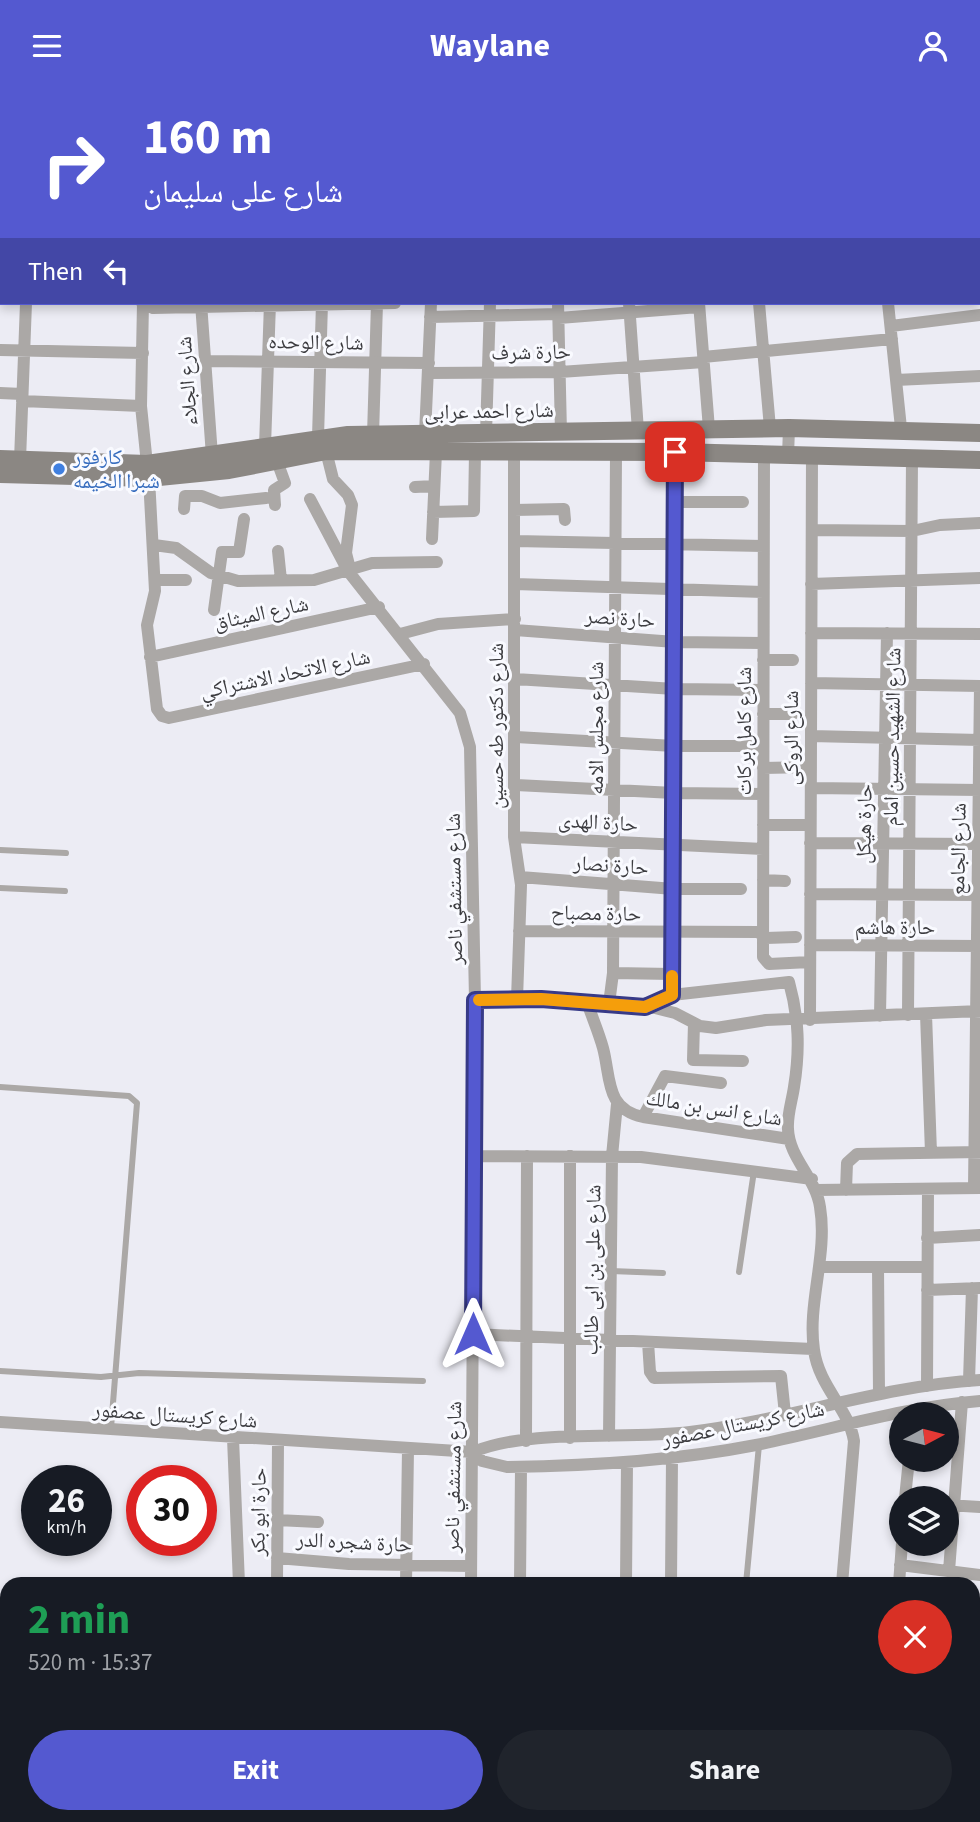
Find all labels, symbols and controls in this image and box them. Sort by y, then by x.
text: Waylane [430,23,550,69]
icon: menu [28,27,66,65]
icon: person [914,27,952,65]
text: 160 m [143,103,272,173]
icon: right [28,119,119,210]
text: شارع على سليمان [143,169,343,215]
icon: left [97,252,135,290]
text: Then [28,253,83,290]
street label: شارع الوحده [268,326,364,358]
street label: شارع الجلاء [169,335,205,427]
street label: حارة شرف [491,336,571,368]
street label: شارع احمد عرابى [424,395,554,427]
pin [645,422,705,482]
icon: arrive [656,433,694,471]
place label: كارفور شبرا الخيمه [72,442,160,496]
marker: كارفور شبرا الخيمه [51,461,67,477]
street label: شارع الميثاق [211,588,311,638]
street label: حارة نصر [583,601,656,635]
street label: شارع الاتحاد الاشتراكي [197,641,373,708]
street label: شارع دكتور طه حسين [481,643,511,809]
street label: شارع الشهيد حسين امام [875,647,909,827]
street label: شارع مجلس الامه [581,661,611,795]
street label: شارع كامل بركات [729,667,759,795]
street label: شارع الروكى [776,690,806,786]
street label: حارة هيكل [848,784,880,864]
street label: شارع الجامع [942,803,974,895]
street label: حارة الهدى [557,805,639,839]
street label: شارع مستشفي ناصر [438,813,472,966]
street label: حارة نصار [572,847,649,883]
street label: حارة مصباح [551,897,641,929]
street label: حارة هاشم [855,912,935,942]
street label: شارع انس بن مالك [644,1082,784,1134]
street label: شارع على بن ابى طالب [576,1184,608,1356]
position arrow [436,1297,510,1371]
street label: شارع كريستال عصفور [91,1394,258,1436]
street label: شارع كريستال عصفور [658,1394,827,1455]
street label: شارع مستشفي ناصر [437,1401,471,1554]
north arrow [889,1402,959,1472]
map controls [889,1402,959,1556]
speed limit sign: 30 [126,1465,217,1556]
street label: حارة ابو بكر [242,1468,274,1557]
text: 26 [48,1476,85,1526]
button: layers [889,1486,959,1556]
text: km/h [47,1515,86,1540]
street label: حارة شجره الدر [294,1524,413,1560]
text: 2 min [28,1590,130,1650]
button: close [878,1600,952,1674]
text: 520 m · 15:37 [28,1646,152,1679]
button: Exit [28,1730,483,1810]
button: Share [497,1730,952,1810]

